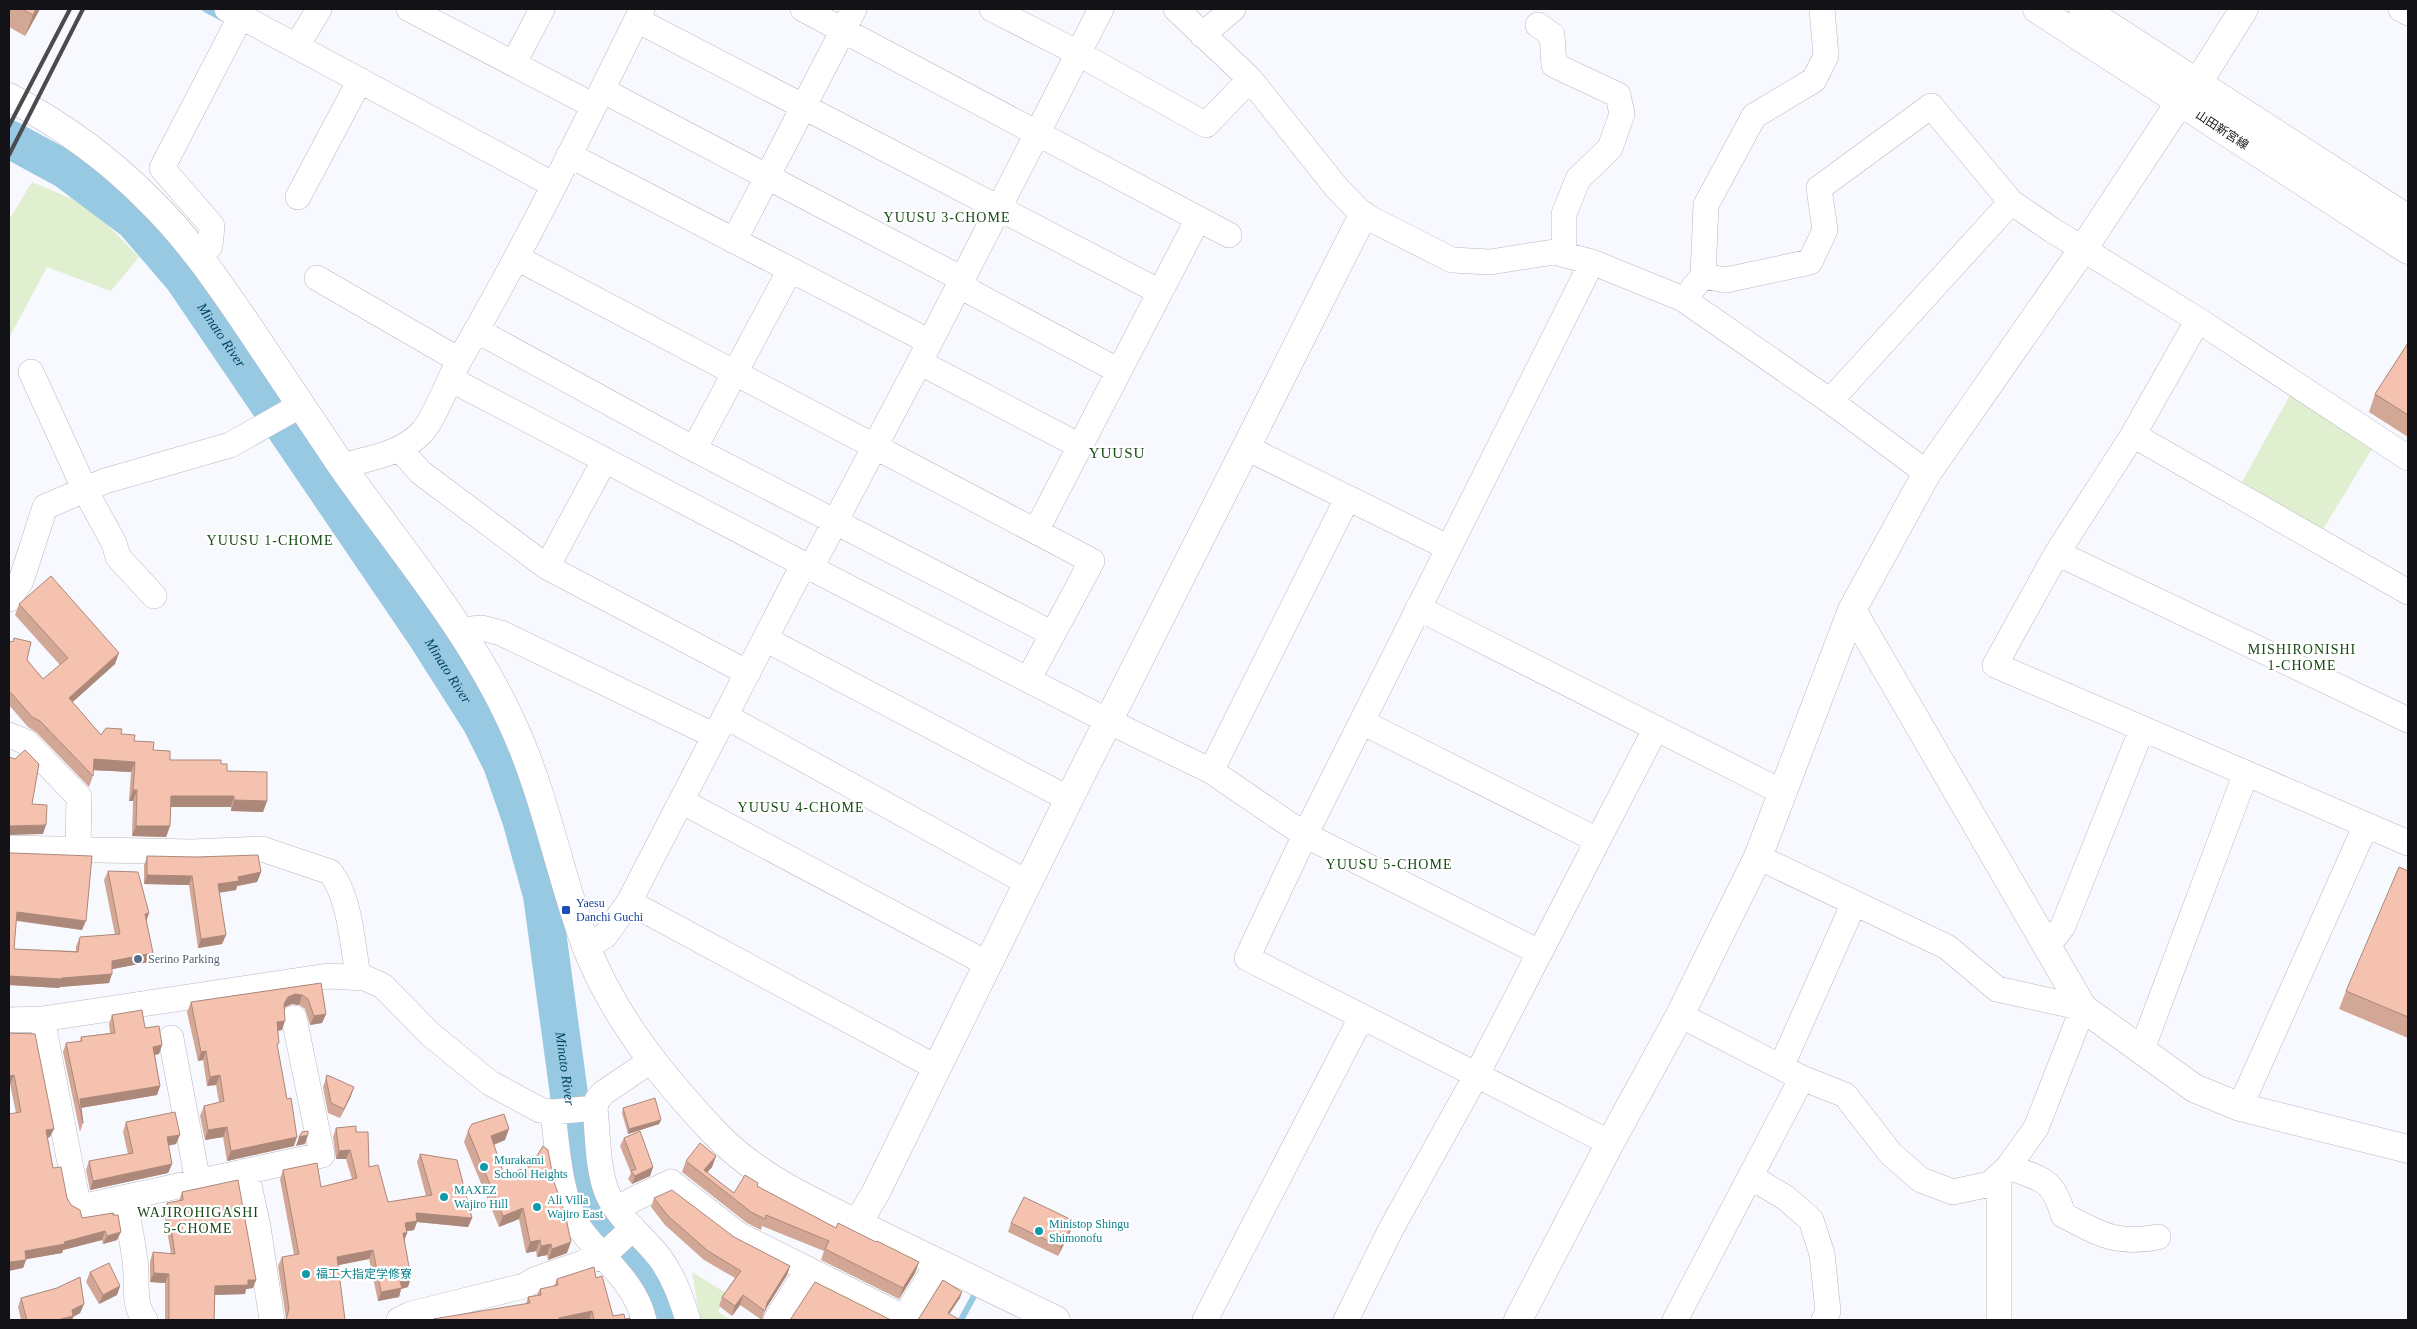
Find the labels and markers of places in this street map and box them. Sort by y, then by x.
place label: Yaesu Danchi Guchi [576,896,644,924]
marker: Yaesu Danchi Guchi [560,904,572,916]
place label: Serino Parking [148,952,220,966]
marker: Serino Parking [132,953,144,965]
place label: Murakami School Heights [494,1153,568,1181]
marker: Murakami School Heights [478,1161,490,1173]
place label: MAXEZ Wajiro Hill [454,1183,509,1211]
marker: MAXEZ Wajiro Hill [438,1191,450,1203]
place label: Ali Villa Wajiro East [547,1193,604,1221]
marker: Ali Villa Wajiro East [531,1201,543,1213]
place label: Ministop Shingu Shimonofu [1049,1217,1129,1245]
marker: Ministop Shingu Shimonofu [1033,1225,1045,1237]
place label: 福工大指定学修寮 [316,1267,412,1281]
marker: 福工大指定学修寮 [300,1268,312,1280]

